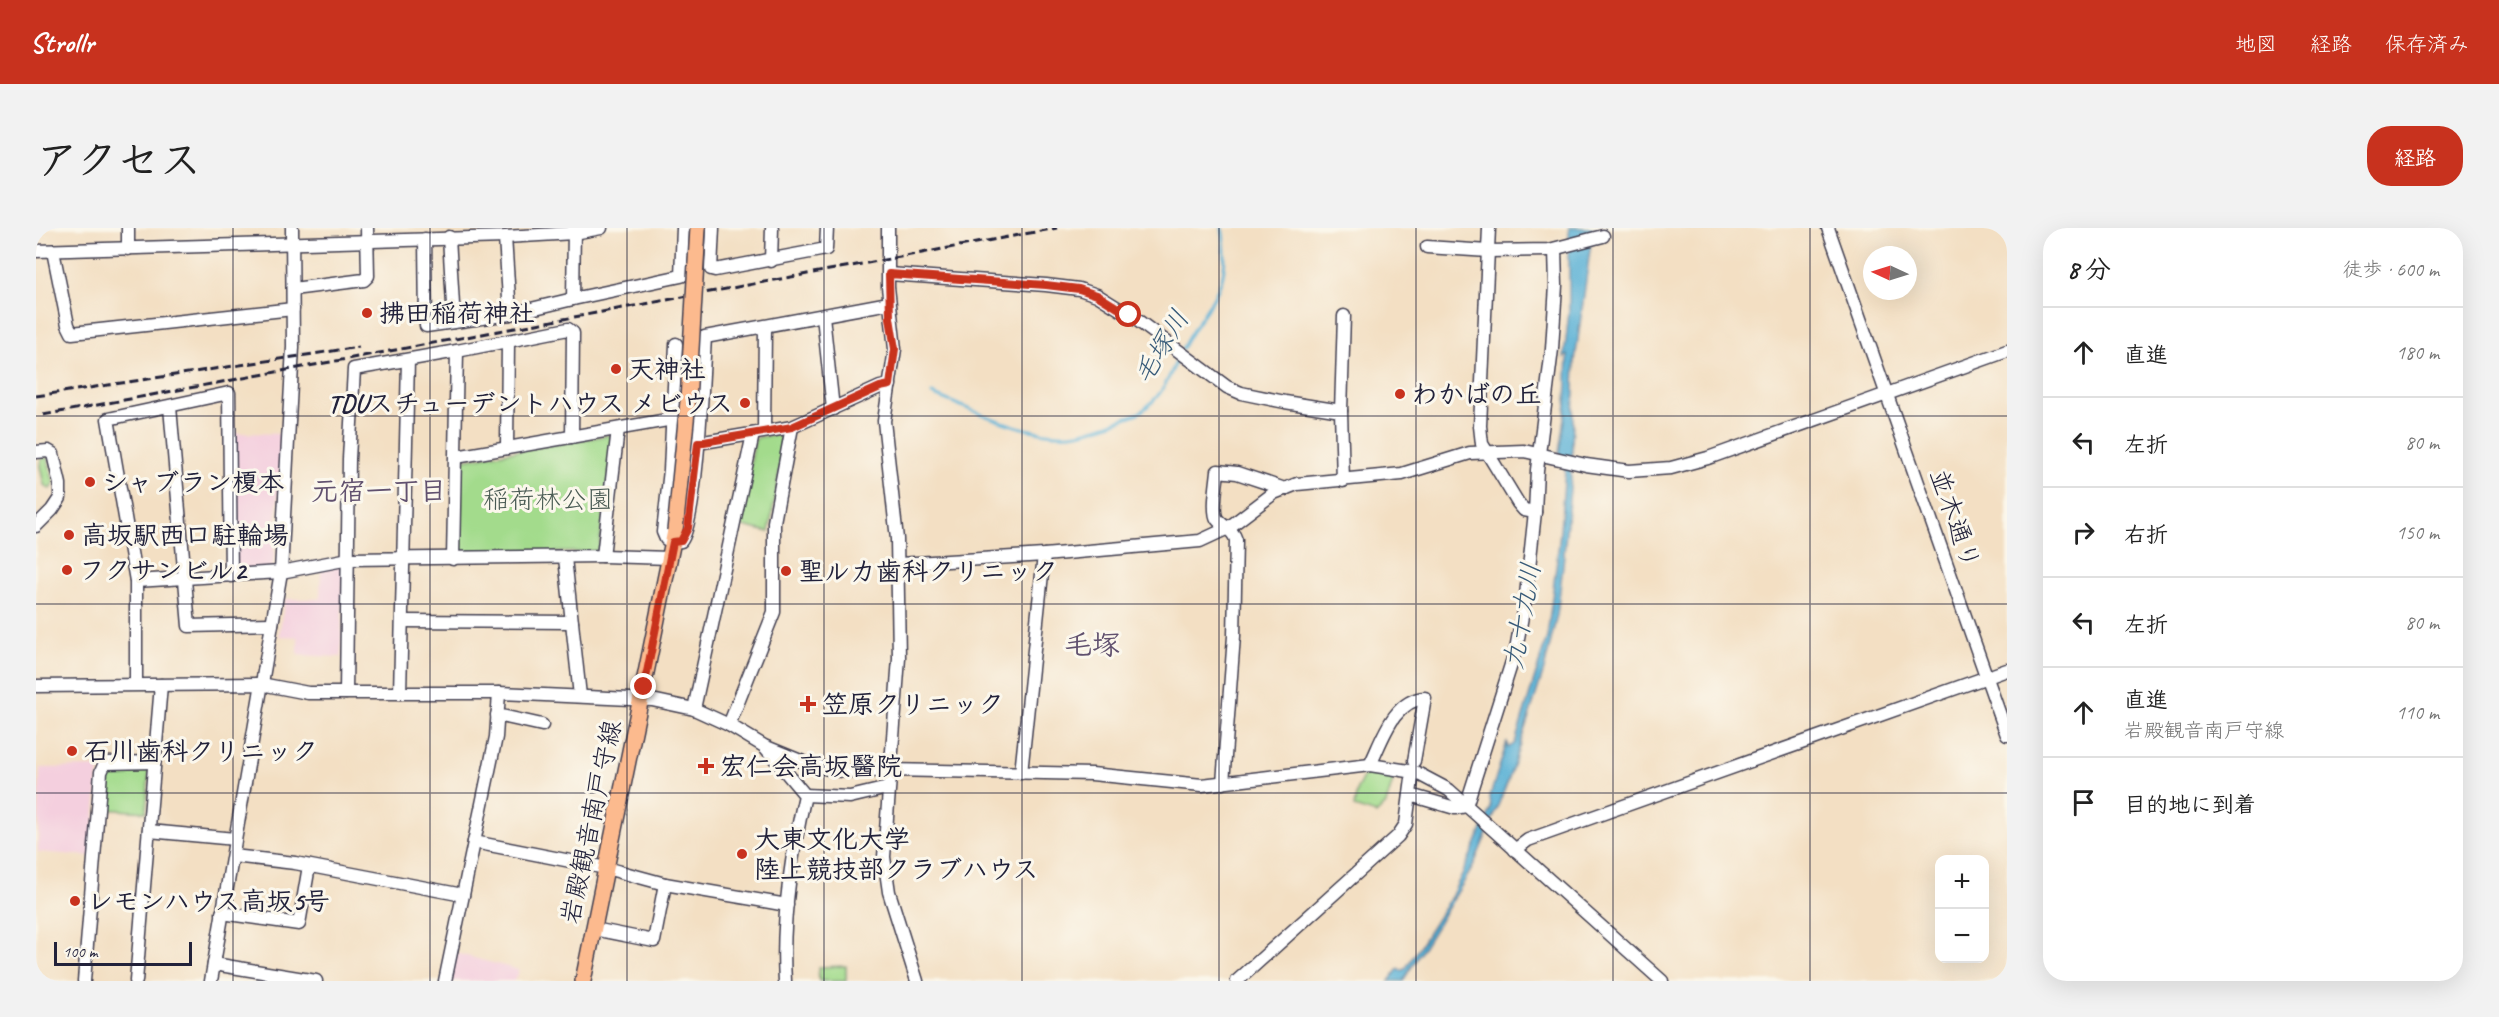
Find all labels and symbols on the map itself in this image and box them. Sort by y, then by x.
north arrow [1863,246,1917,300]
place label: 拂田稲荷神社 [379,297,535,330]
route start [1115,301,1141,327]
water label: 毛塚川 [1126,304,1196,390]
marker: 拂田稲荷神社 [360,306,374,320]
place label: 天神社 [628,353,706,386]
marker: 天神社 [609,362,623,376]
place label: わかばの丘 [1412,378,1541,411]
place label: TDUスチューデントハウス メビウス [328,387,733,420]
marker: わかばの丘 [1393,387,1407,401]
marker: TDUスチューデントハウス メビウス [738,396,752,410]
street label: 並木通り [1922,464,1988,574]
place label: シャブラン榎本 [102,466,284,499]
district label: 元宿一丁目 [312,474,447,508]
marker: シャブラン榎本 [83,475,97,489]
park label: 稲荷林公園 [483,483,613,516]
place label: 高坂駅西口駐輪場 [81,519,289,552]
marker: 高坂駅西口駐輪場 [62,528,76,542]
place label: フクサンビル2 [79,554,248,587]
place label: 聖ルカ歯科クリニック [798,555,1058,588]
water label: 九十九川 [1496,560,1548,672]
marker: フクサンビル2 [60,563,74,577]
marker: 聖ルカ歯科クリニック [779,564,793,578]
district label: 毛塚 [1064,627,1120,662]
route end [630,673,656,699]
place label: 笠原クリニック [822,688,1004,721]
marker: 笠原クリニック [799,695,817,713]
street label: 岩殿観音南戸守線 [553,717,629,927]
place label: 石川歯科クリニック [84,735,318,768]
marker: 石川歯科クリニック [65,744,79,758]
place label: 宏仁会高坂醫院 [720,750,902,783]
marker: 宏仁会高坂醫院 [697,757,715,775]
place label: 大東文化大学 陸上競技部クラブハウス [754,823,1038,886]
marker: 大東文化大学 陸上競技部クラブハウス [735,847,749,861]
place label: レモンハウス高坂5号 [87,885,330,918]
marker: レモンハウス高坂5号 [68,894,82,908]
scale bar [54,939,192,966]

